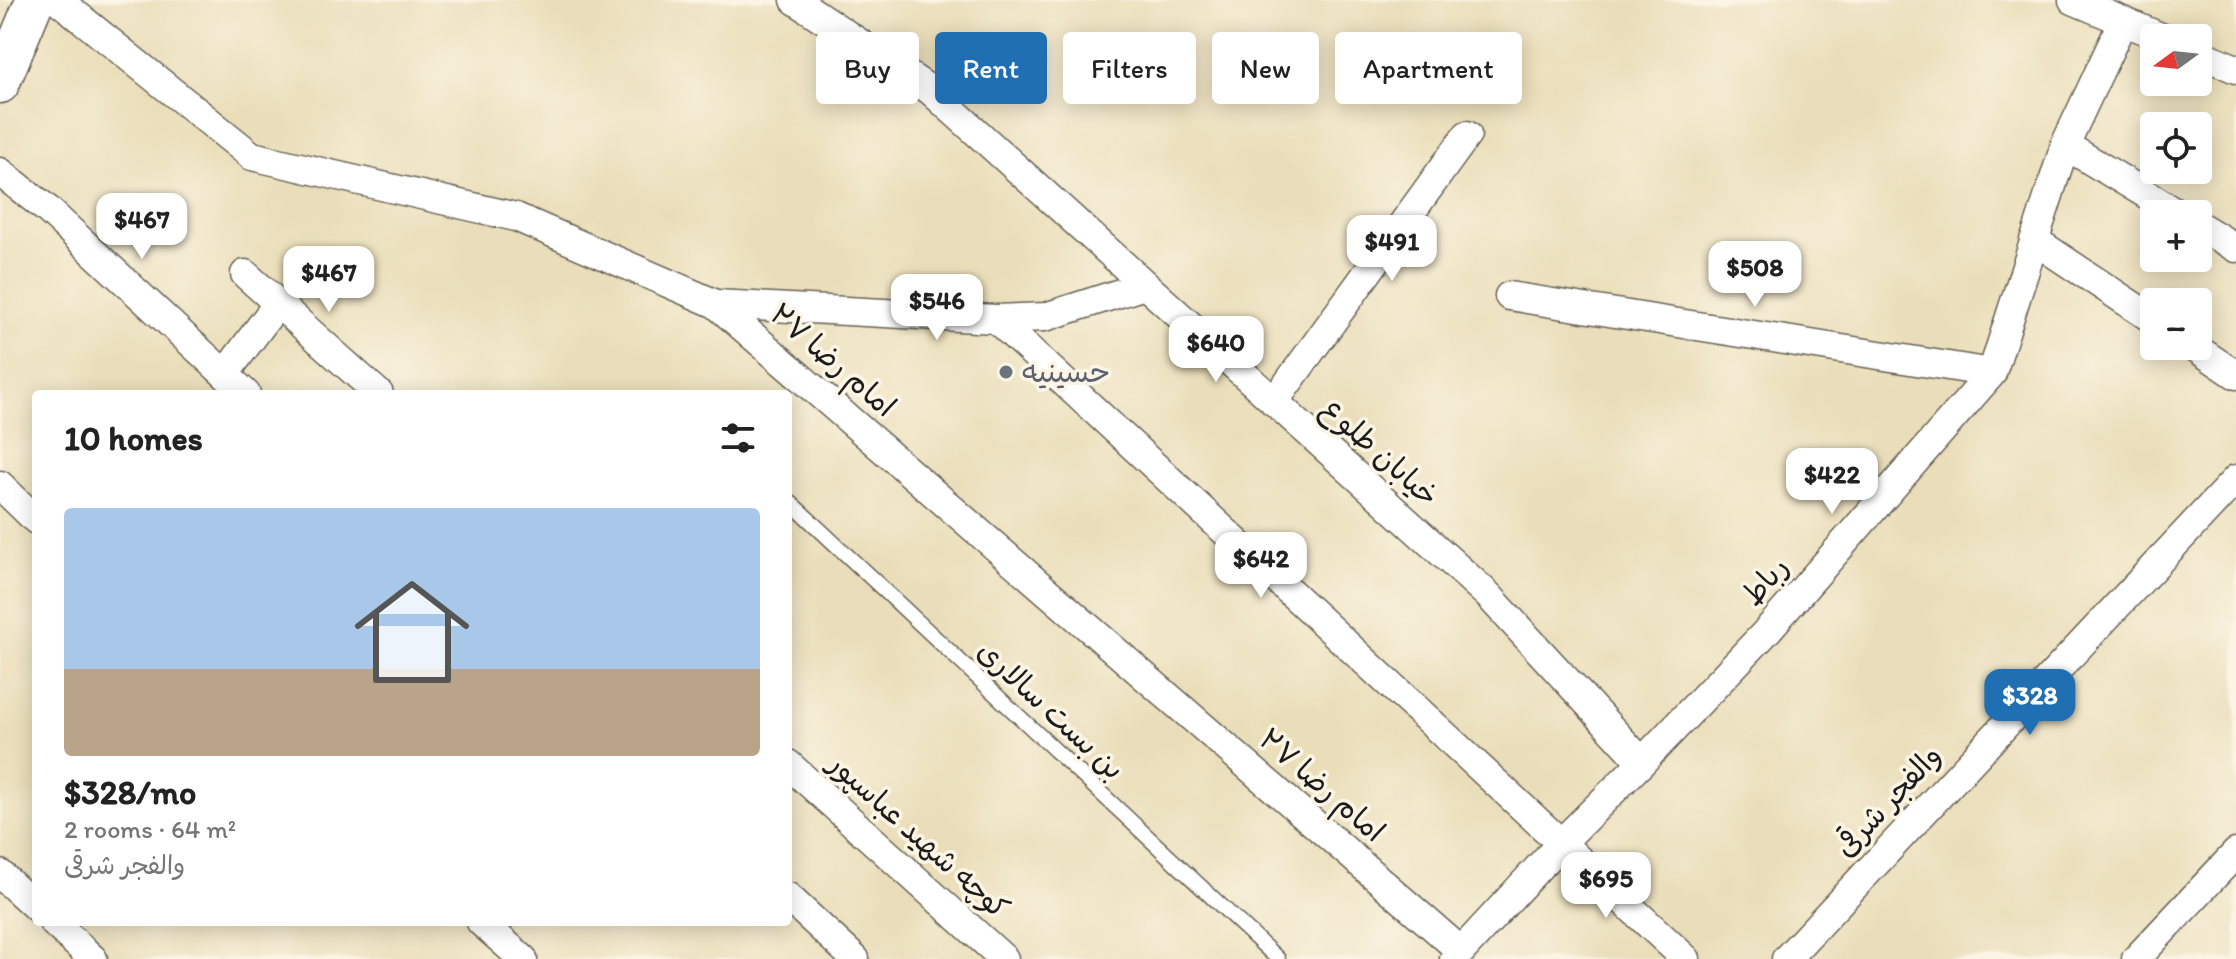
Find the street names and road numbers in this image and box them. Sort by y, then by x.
street label: امام رضا ۲۷ [760,295,904,428]
street label: خیابان طلوع [1312,389,1447,516]
street label: رباط [1733,549,1796,613]
street label: بن بست سالاری [970,632,1133,787]
street label: امام رضا ۲۷ [1249,720,1393,853]
street label: والفجر شرقی [1826,737,1949,864]
street label: کوچه شهید عباسپور [819,743,1017,927]

